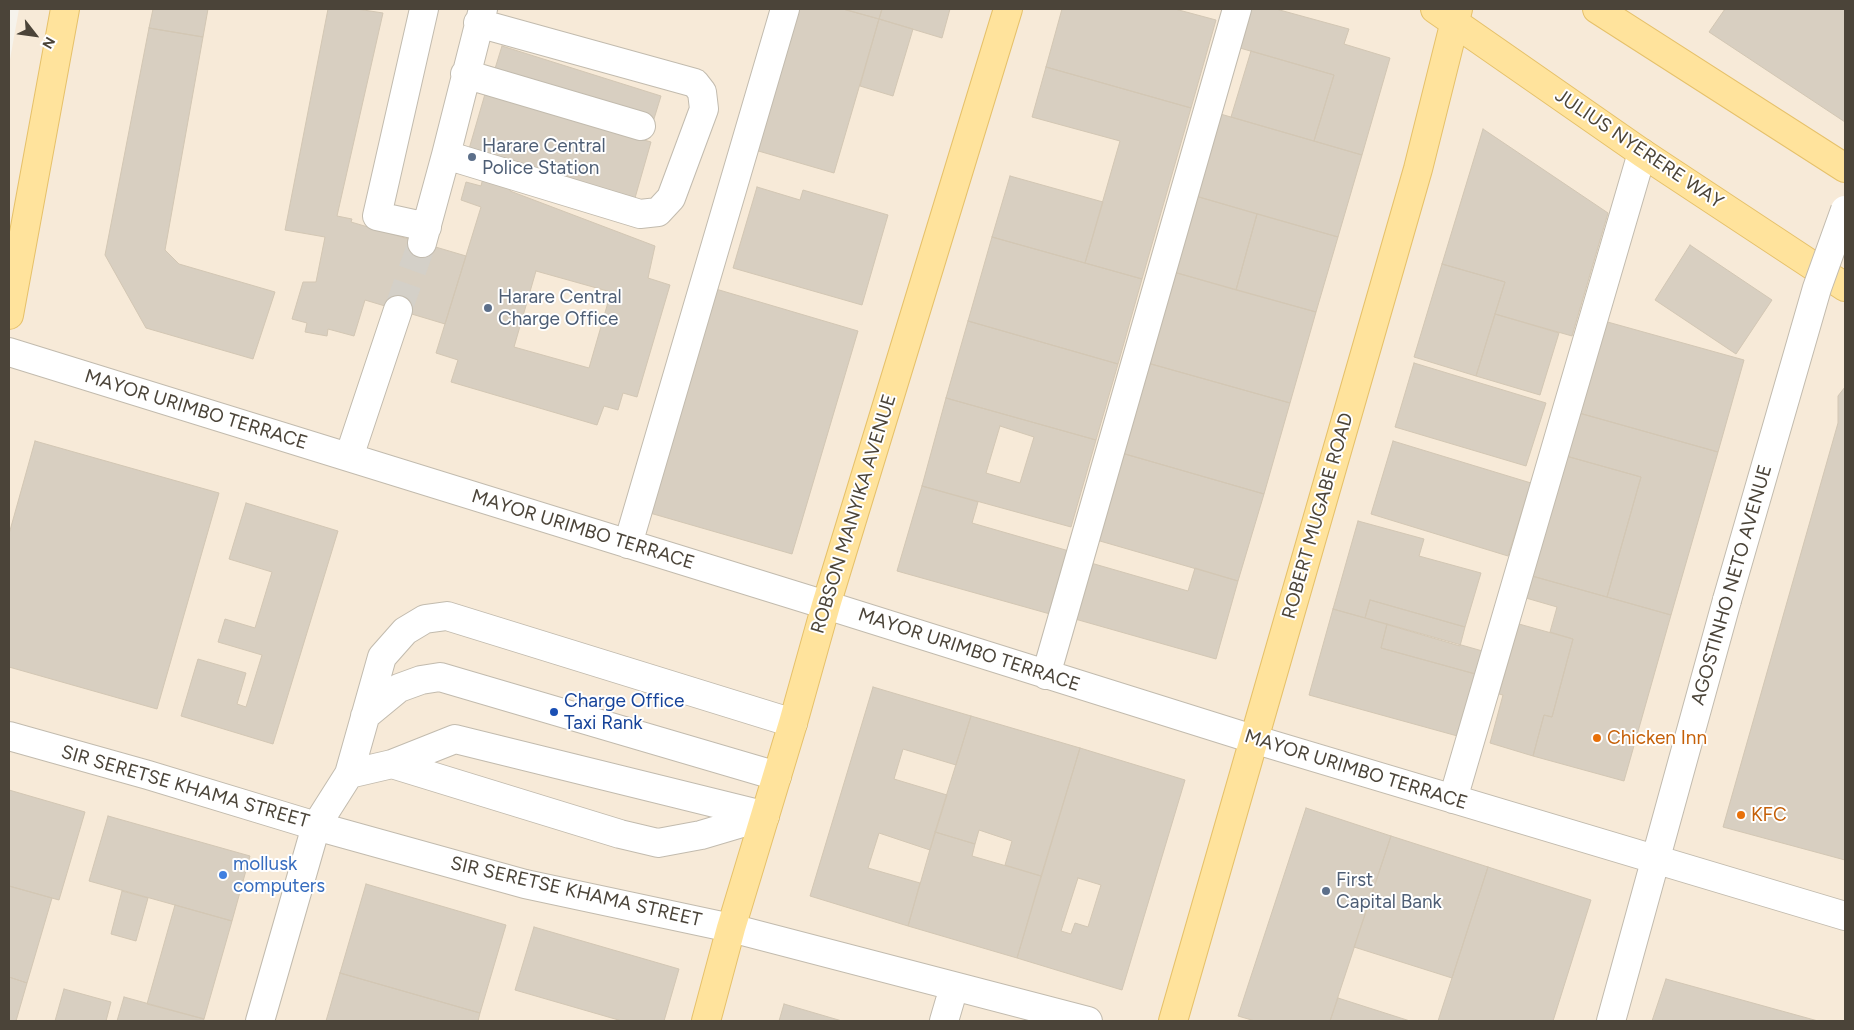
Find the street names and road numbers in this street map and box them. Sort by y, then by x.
street label: JULIUS NYERERE WAY [1550,84,1728,214]
street label: MAYOR URIMBO TERRACE [82,365,310,455]
street label: ROBSON MANYIKA AVENUE [807,391,901,637]
street label: ROBERT MUGABE ROAD [1278,410,1358,622]
street label: AGOSTINHO NETO AVENUE [1687,462,1777,708]
street label: MAYOR URIMBO TERRACE [469,485,697,575]
street label: MAYOR URIMBO TERRACE [855,603,1083,697]
street label: MAYOR URIMBO TERRACE [1242,725,1470,815]
street label: SIR SERETSE KHAMA STREET [58,741,312,833]
street label: SIR SERETSE KHAMA STREET [448,852,704,932]

